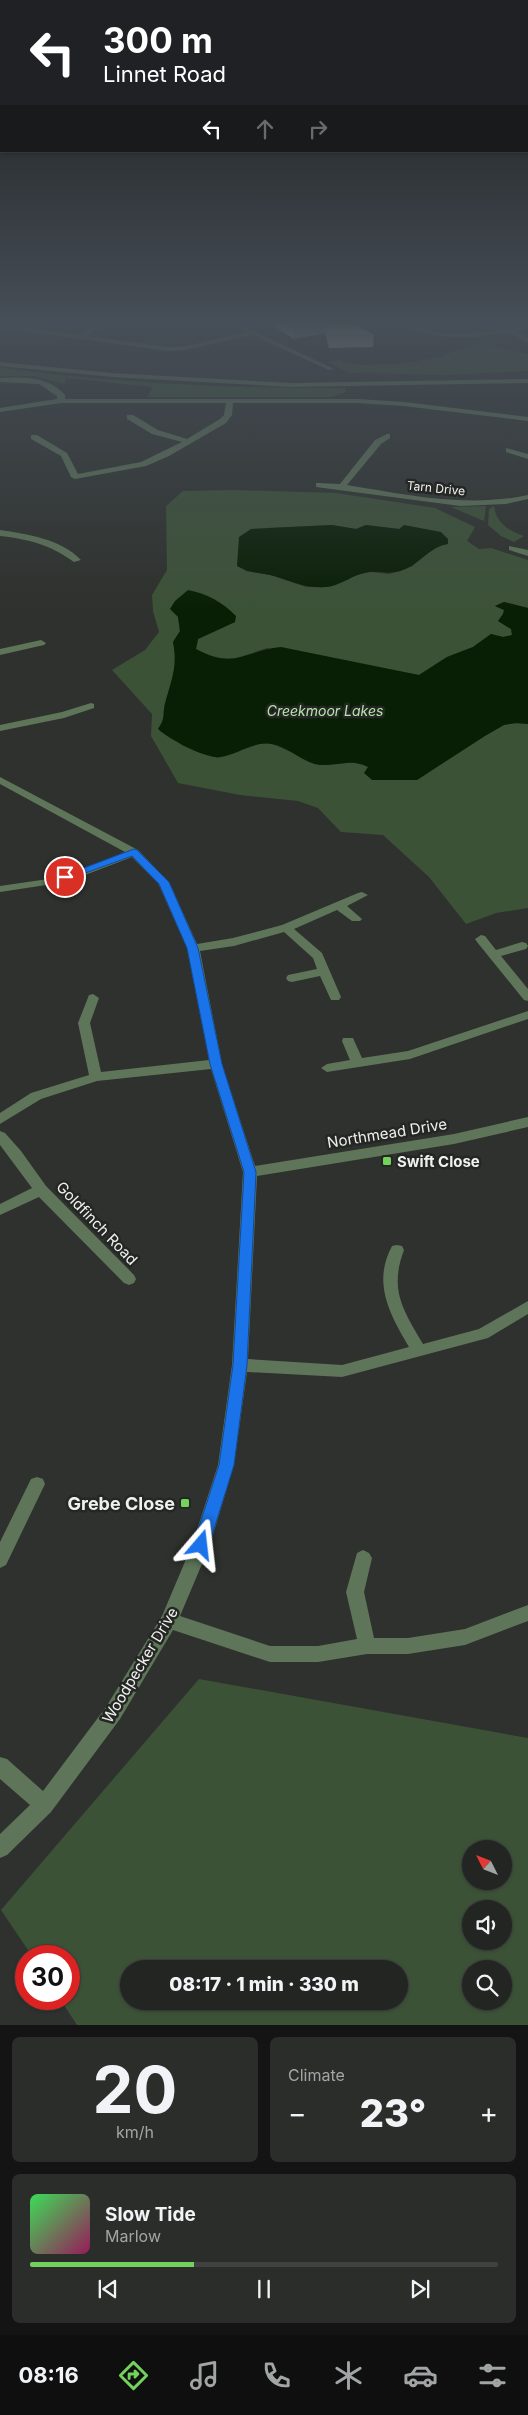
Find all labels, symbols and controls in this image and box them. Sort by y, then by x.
text: 300 m [103,19,213,61]
icon: left [20,20,85,85]
text: Linnet Road [103,61,226,87]
icon: left [198,115,226,143]
icon: ahead [251,115,279,143]
icon: right [304,115,332,143]
street label: Tarn Drive [406,477,466,499]
water label: Creekmoor Lakes [267,702,383,719]
pin [44,856,86,898]
icon: arrive [51,863,79,891]
street label: Northmead Drive [326,1114,448,1152]
place label: Swift Close [397,1152,480,1171]
marker: Swift Close [381,1155,393,1167]
street label: Goldfinch Road [52,1177,142,1269]
place label: Grebe Close [68,1493,175,1514]
marker: Grebe Close [179,1497,191,1509]
position arrow [174,1518,226,1570]
street label: Woodpecker Drive [98,1604,182,1726]
north arrow [462,1840,512,1890]
map controls [462,1840,512,2010]
button: sound [462,1900,512,1950]
speed limit sign: 30 [15,1945,80,2010]
button: search [462,1960,512,2010]
text: 08:17 · 1 min · 330 m [169,1973,359,1996]
text: 20 [93,2050,177,2129]
text: Climate [288,2065,345,2085]
text: 23° [360,2090,426,2136]
text: − [288,2096,307,2130]
text: + [479,2096,498,2130]
text: km/h [116,2122,154,2142]
text: Slow Tide [105,2203,196,2226]
text: Marlow [105,2226,161,2246]
icon: previous [94,2275,122,2303]
icon: pause [250,2275,278,2303]
icon: next [406,2275,434,2303]
icon: directions [116,2358,151,2393]
icon: music [187,2358,222,2393]
icon: phone [259,2358,294,2393]
icon: climate [331,2358,366,2393]
icon: car [403,2358,438,2393]
icon: filters [475,2358,510,2393]
text: 08:16 [18,2362,79,2388]

